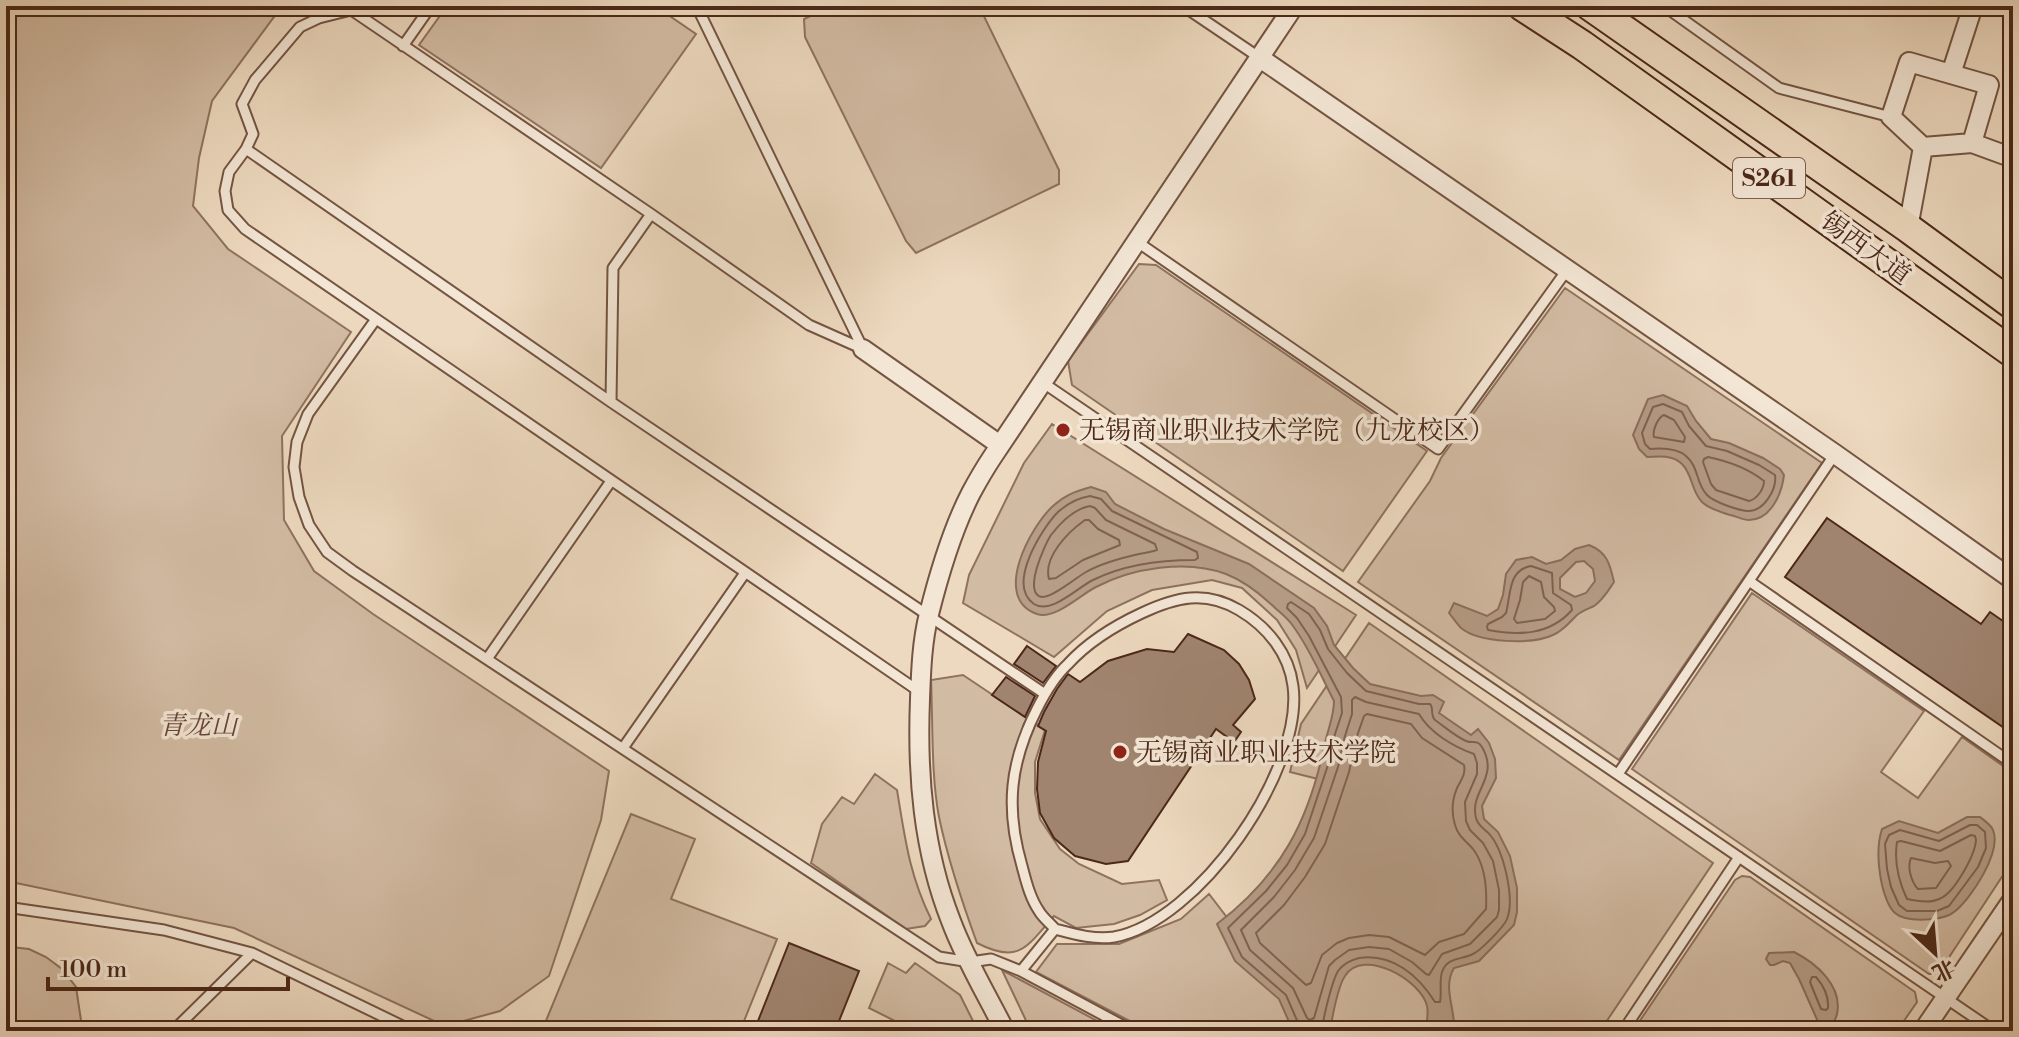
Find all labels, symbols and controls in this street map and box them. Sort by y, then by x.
road number: S261 [1733,158,1805,198]
street label: 锡西大道 [1814,205,1917,292]
place label: 无锡商业职业技术学院（九龙校区） [1079,415,1495,447]
marker: 无锡商业职业技术学院（九龙校区） [1054,421,1072,439]
park label: 青龙山 [159,710,239,742]
place label: 无锡商业职业技术学院 [1136,737,1396,769]
marker: 无锡商业职业技术学院 [1111,743,1129,761]
north arrow [1895,913,1975,993]
scale bar [48,941,288,991]
text: 北 [1927,953,1959,987]
text: 100 m [60,955,127,985]

